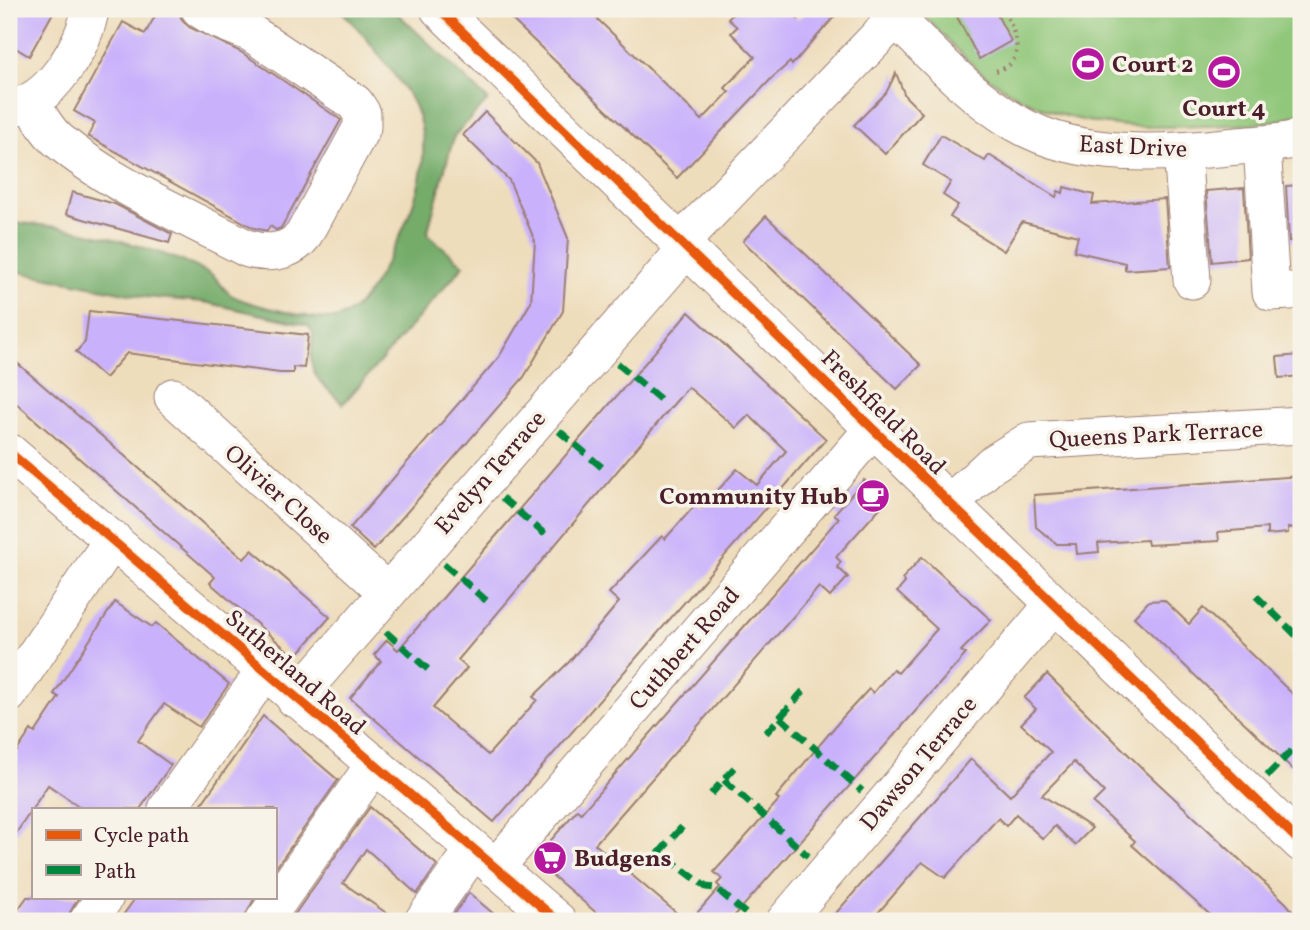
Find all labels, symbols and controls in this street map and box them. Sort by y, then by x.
sports icon: Court 2 [1069,45,1107,83]
place label: Court 2 [1112,49,1194,83]
sports icon: Court 4 [1205,53,1243,91]
place label: Court 4 [1182,93,1266,127]
street label: East Drive [1078,128,1188,168]
street label: Freshfield Road [812,343,953,484]
street label: Evelyn Terrace [428,404,555,543]
street label: Queens Park Terrace [1048,413,1264,459]
street label: Olivier Close [216,438,339,553]
cafe icon: Community Hub [854,477,892,515]
place label: Community Hub [659,481,848,515]
street label: Cuthbert Road [622,580,749,719]
street label: Sutherland Road [217,603,373,744]
street label: Dawson Terrace [853,690,986,839]
legend [32,808,276,898]
text: Cycle path [94,822,189,851]
supermarket icon: Budgens [531,839,569,877]
place label: Budgens [574,843,672,877]
text: Path [94,858,136,887]

